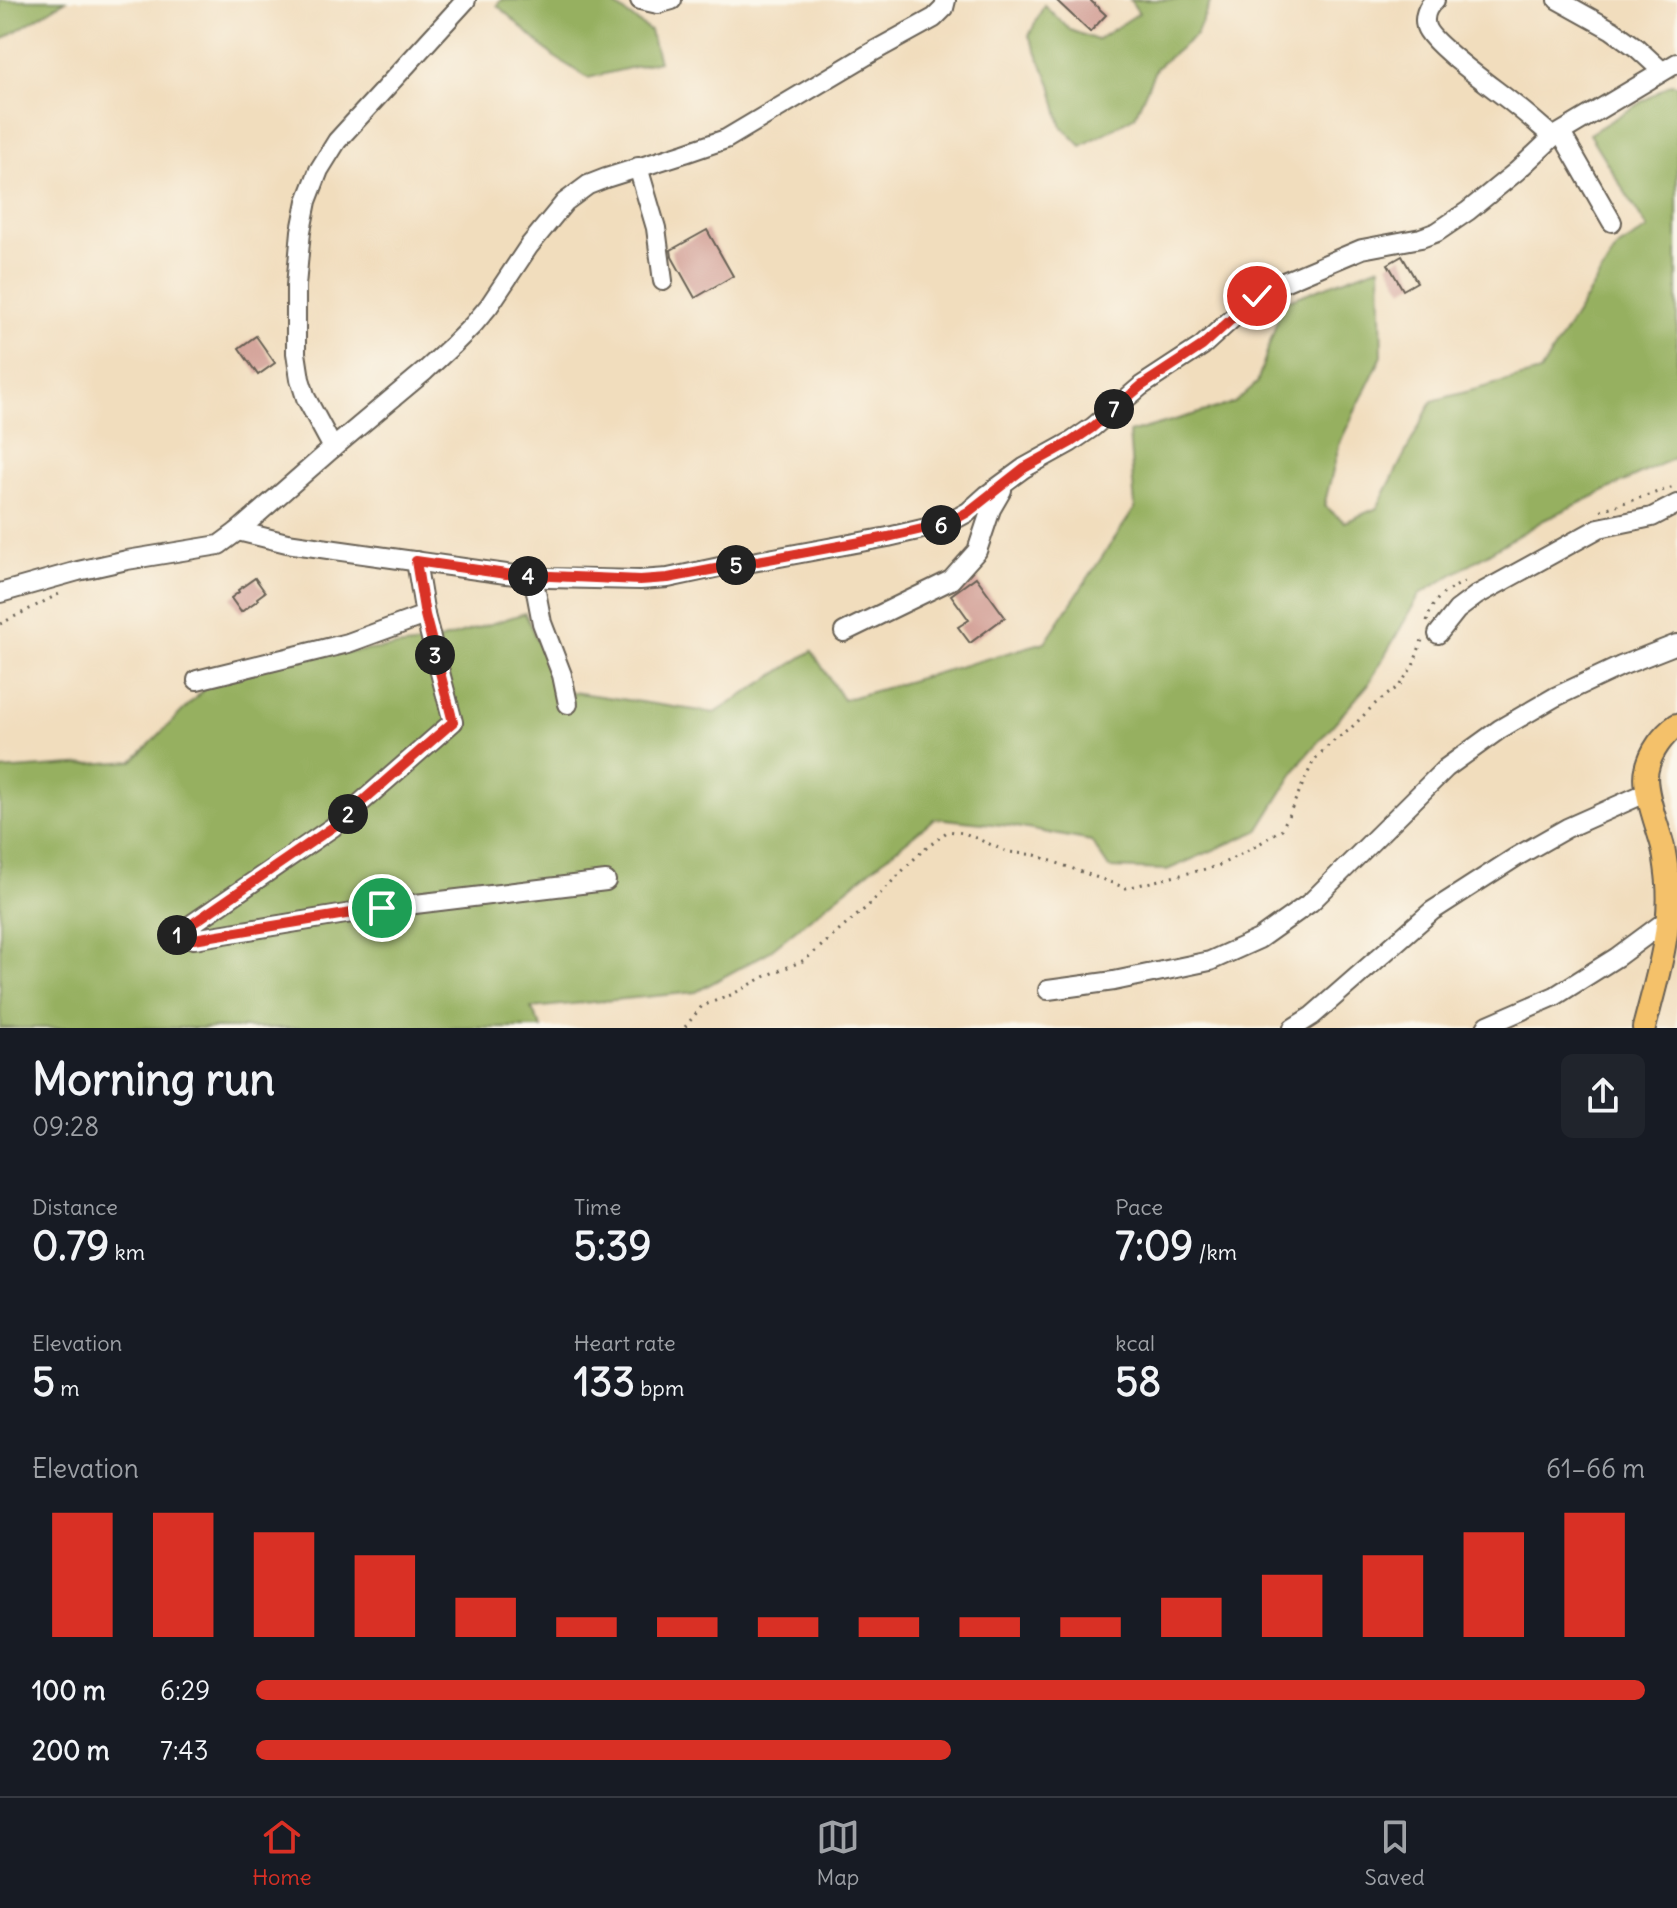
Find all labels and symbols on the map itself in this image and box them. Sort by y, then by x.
pin [1223,262,1291,330]
pin: 7 [1094,389,1134,429]
pin: 6 [921,505,961,545]
pin: 5 [716,545,756,585]
pin: 4 [508,556,548,596]
pin: 3 [415,635,455,675]
pin: 2 [328,794,368,834]
pin [348,874,416,942]
pin: 1 [157,915,197,955]

